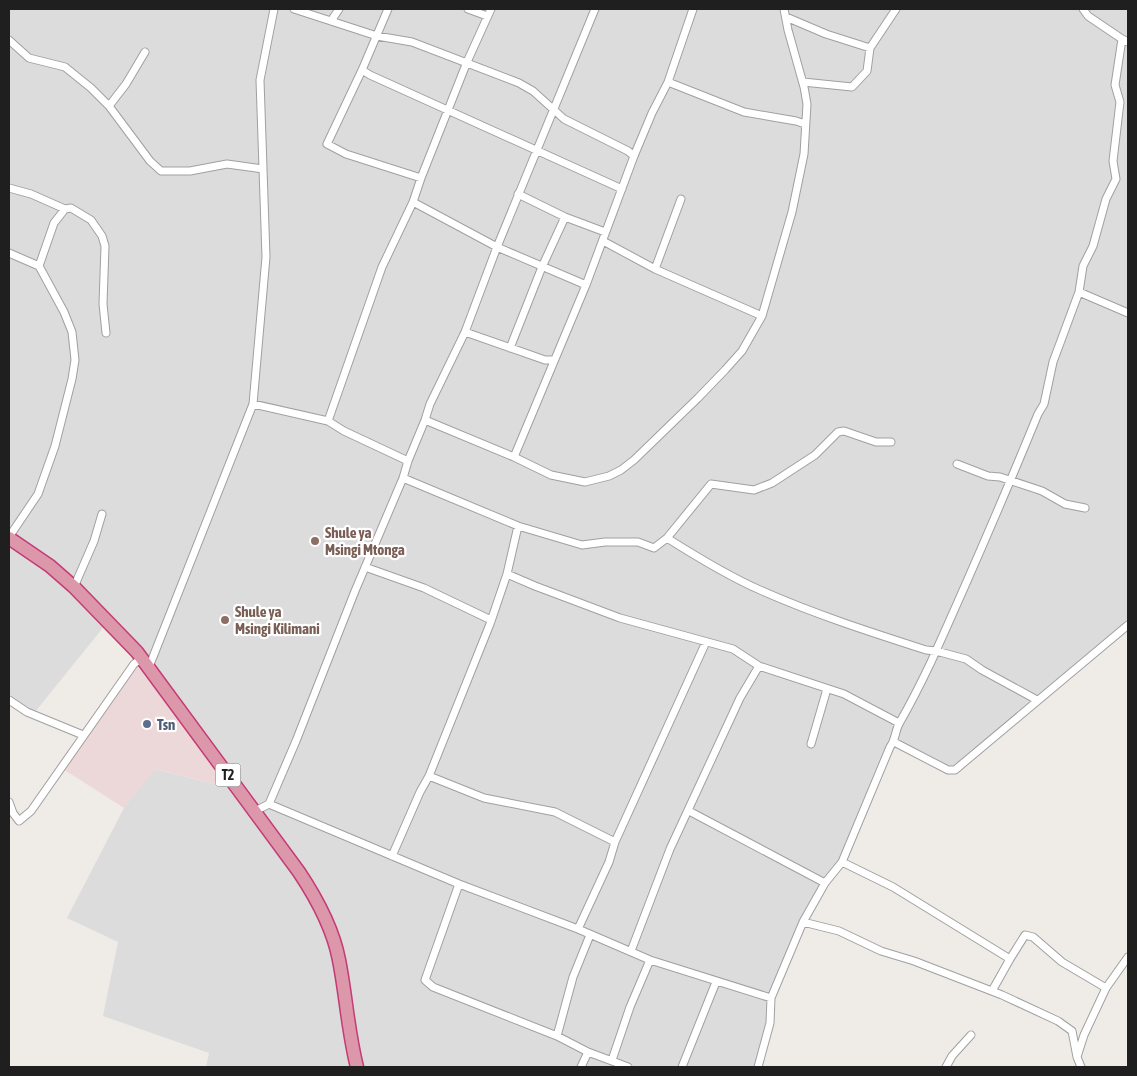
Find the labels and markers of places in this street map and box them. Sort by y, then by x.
place label: Shule ya Msingi Mtonga [325,524,405,558]
marker: Shule ya Msingi Mtonga [309,535,321,547]
place label: Shule ya Msingi Kilimani [235,603,320,637]
marker: Shule ya Msingi Kilimani [219,614,231,626]
place label: Tsn [157,716,175,733]
marker: Tsn [141,718,153,730]

